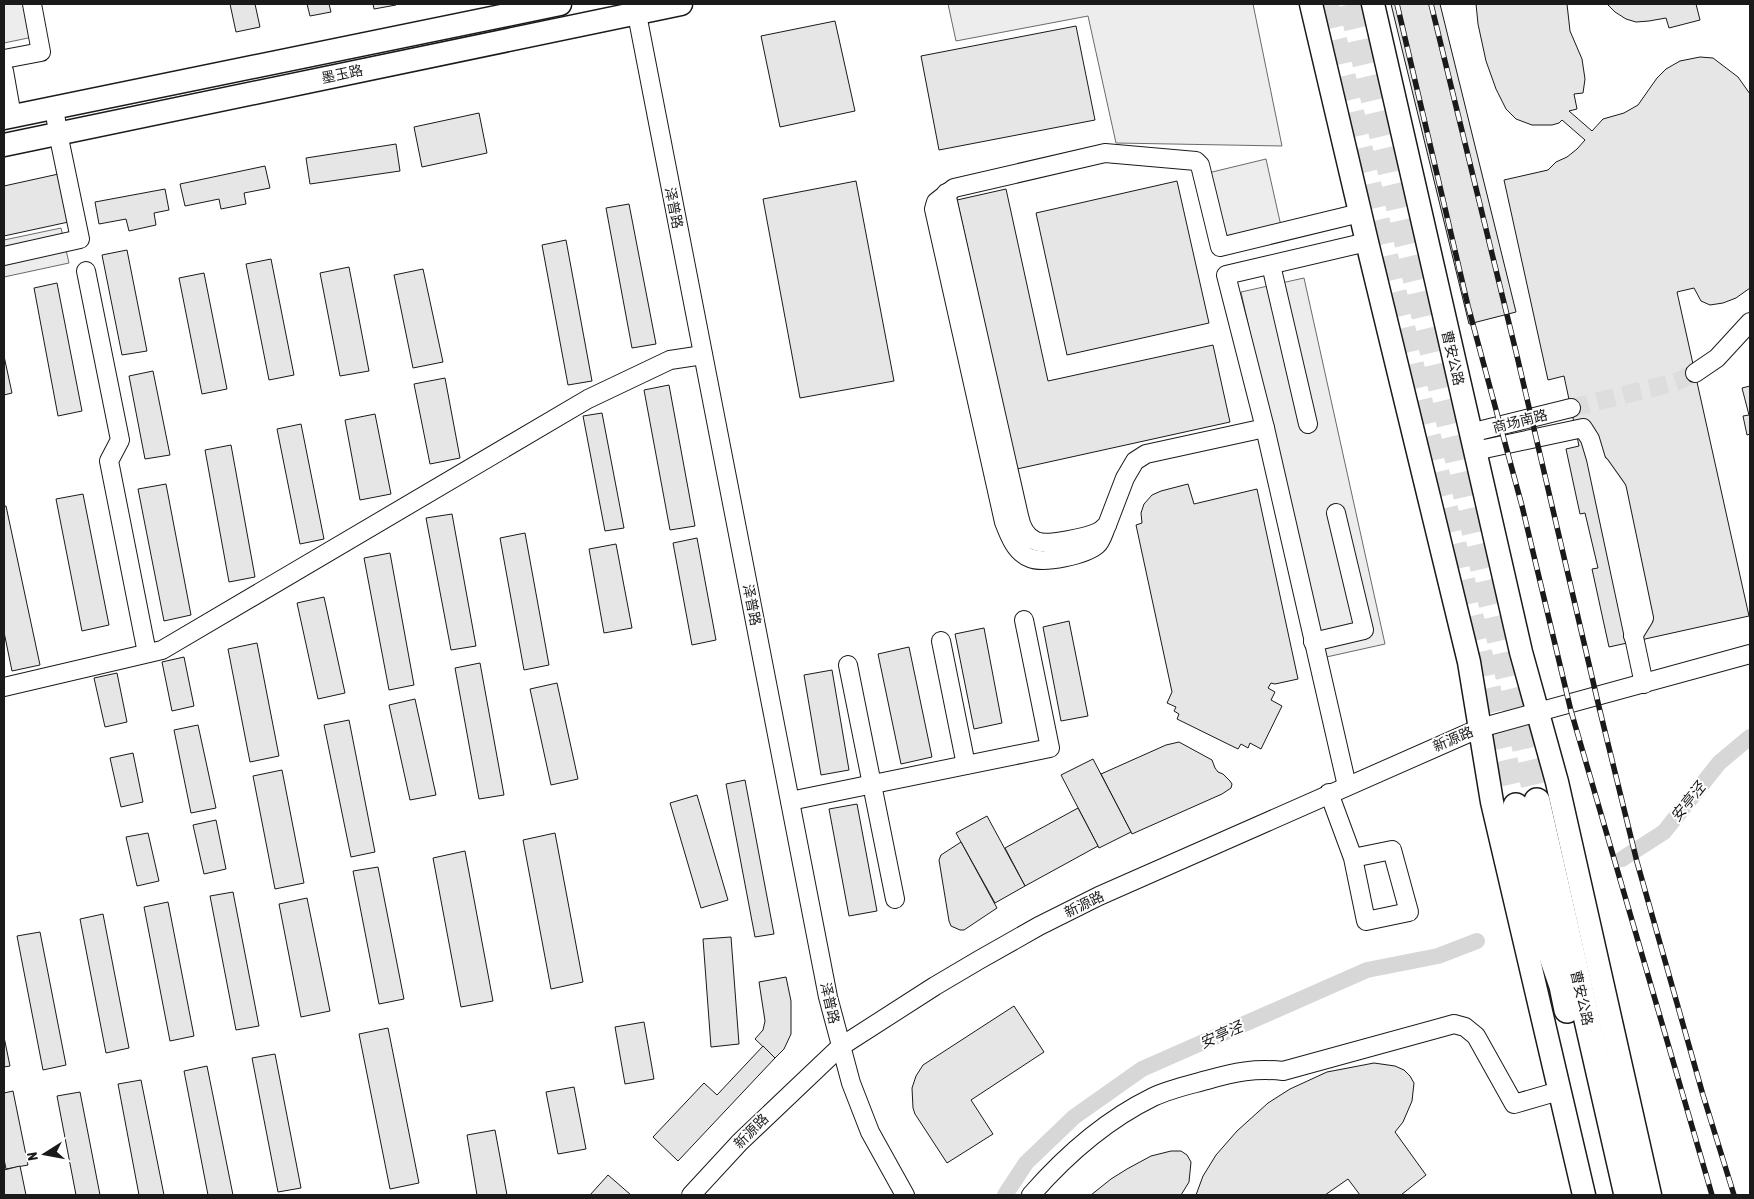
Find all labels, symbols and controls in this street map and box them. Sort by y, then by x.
street label: 墨玉路 [320,62,364,86]
street label: 泽普路 [662,186,686,230]
street label: 曹安公路 [1439,329,1467,387]
street label: 商场南路 [1491,406,1549,436]
street label: 泽普路 [740,583,764,627]
street label: 新源路 [1431,723,1475,755]
water label: 安亭泾 [1667,777,1710,825]
street label: 新源路 [1062,888,1106,920]
street label: 曹安公路 [1568,969,1596,1027]
street label: 泽普路 [817,981,843,1025]
water label: 安亭泾 [1197,1017,1247,1051]
street label: 新源路 [730,1110,772,1152]
north arrow [20,1129,70,1179]
text: N [24,1151,41,1162]

